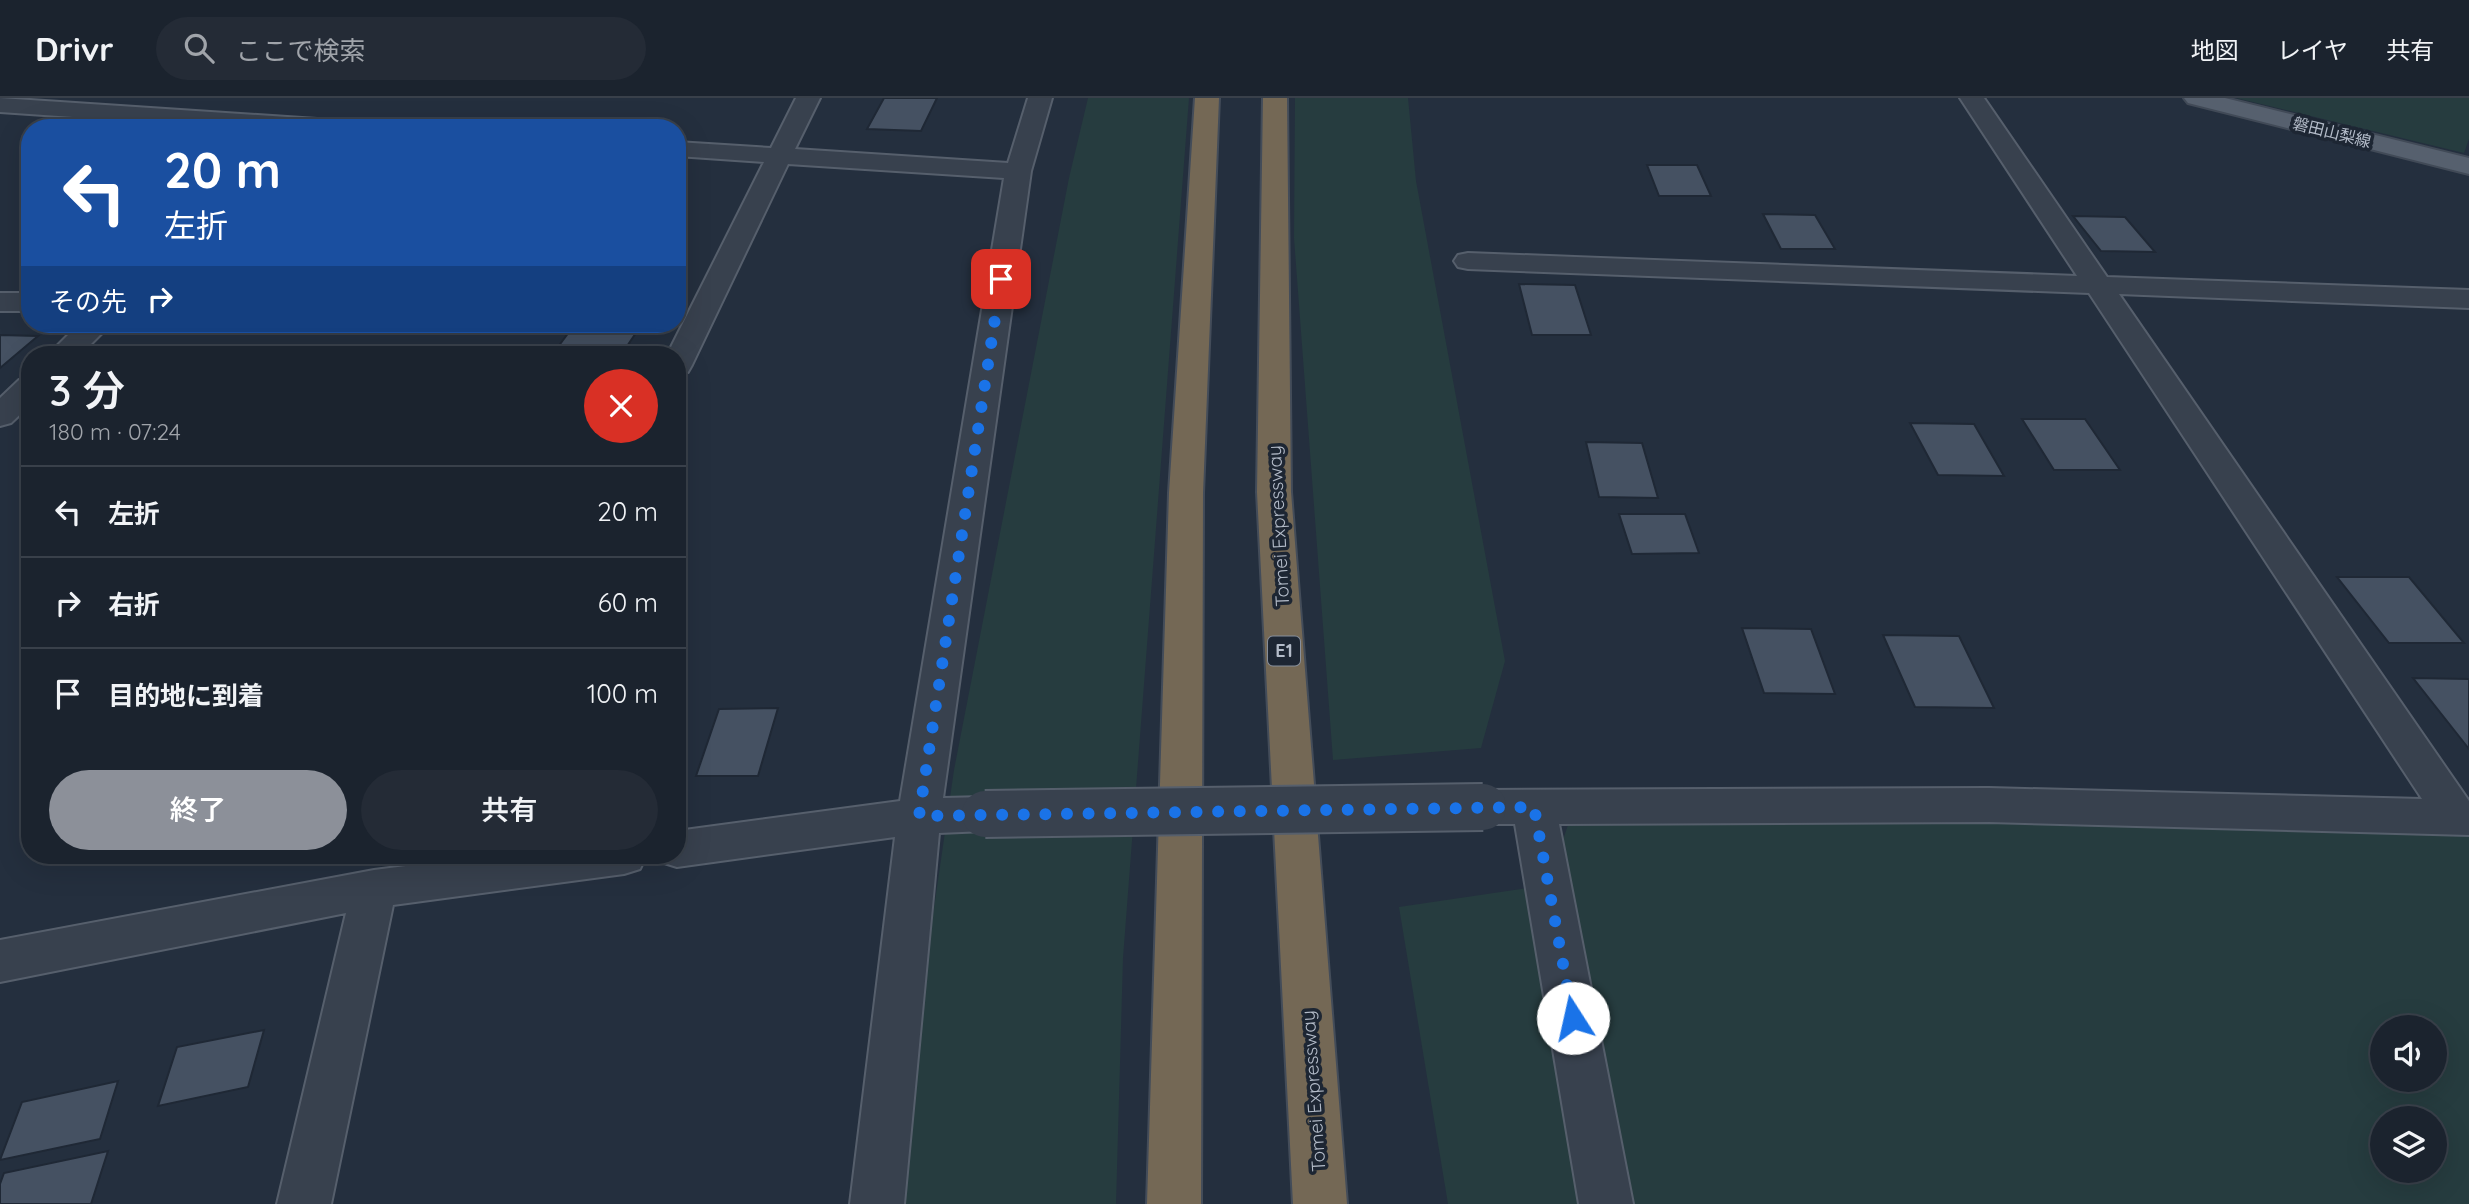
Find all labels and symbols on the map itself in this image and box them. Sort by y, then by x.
street label: 磐田山梨線 [2291,113,2373,151]
pin [971,249,1031,309]
street label: Tomei Expressway [1262,445,1294,607]
road number: E1 [1268,636,1300,666]
position arrow [1536,981,1610,1055]
street label: Tomei Expressway [1295,1010,1331,1172]

